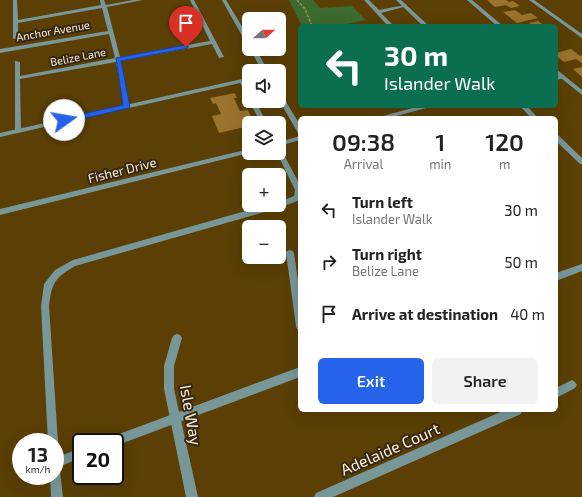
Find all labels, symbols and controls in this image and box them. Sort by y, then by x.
pin [169,6,203,47]
icon: arrive [175,12,197,34]
north arrow [242,12,286,56]
map controls [242,12,286,264]
street label: Anchor Avenue [15,18,91,43]
text: 30 m [384,38,448,72]
icon: left [318,40,370,92]
street label: Belize Lane [49,45,107,68]
button: sound [242,64,286,108]
text: Islander Walk [384,72,495,94]
position arrow [43,99,85,141]
button: layers [242,116,286,160]
text: 09:38 [332,127,395,156]
text: 1 [435,127,445,156]
text: 120 [485,127,524,156]
street label: Fisher Drive [86,154,158,186]
text: Arrival [344,156,383,172]
text: min [429,156,451,172]
text: m [499,156,510,172]
button: + [242,168,286,212]
text: Turn left [352,193,413,211]
icon: left [318,199,340,221]
text: 30 m [504,201,538,219]
text: Islander Walk [352,211,432,227]
button: − [242,220,286,264]
text: Turn right [352,245,422,263]
icon: right [318,251,340,273]
text: 50 m [504,253,538,271]
text: Belize Lane [352,263,419,279]
icon: arrive [318,303,340,325]
text: Arrive at destination [352,305,498,323]
text: 40 m [510,305,545,323]
button: Exit [318,358,424,404]
button: Share [432,358,538,404]
street label: Isle Way [177,383,206,447]
street label: Adelaide Court [337,418,442,479]
speed limit sign: 20 [72,433,124,485]
text: 13 [28,442,48,466]
text: km/h [26,463,50,475]

